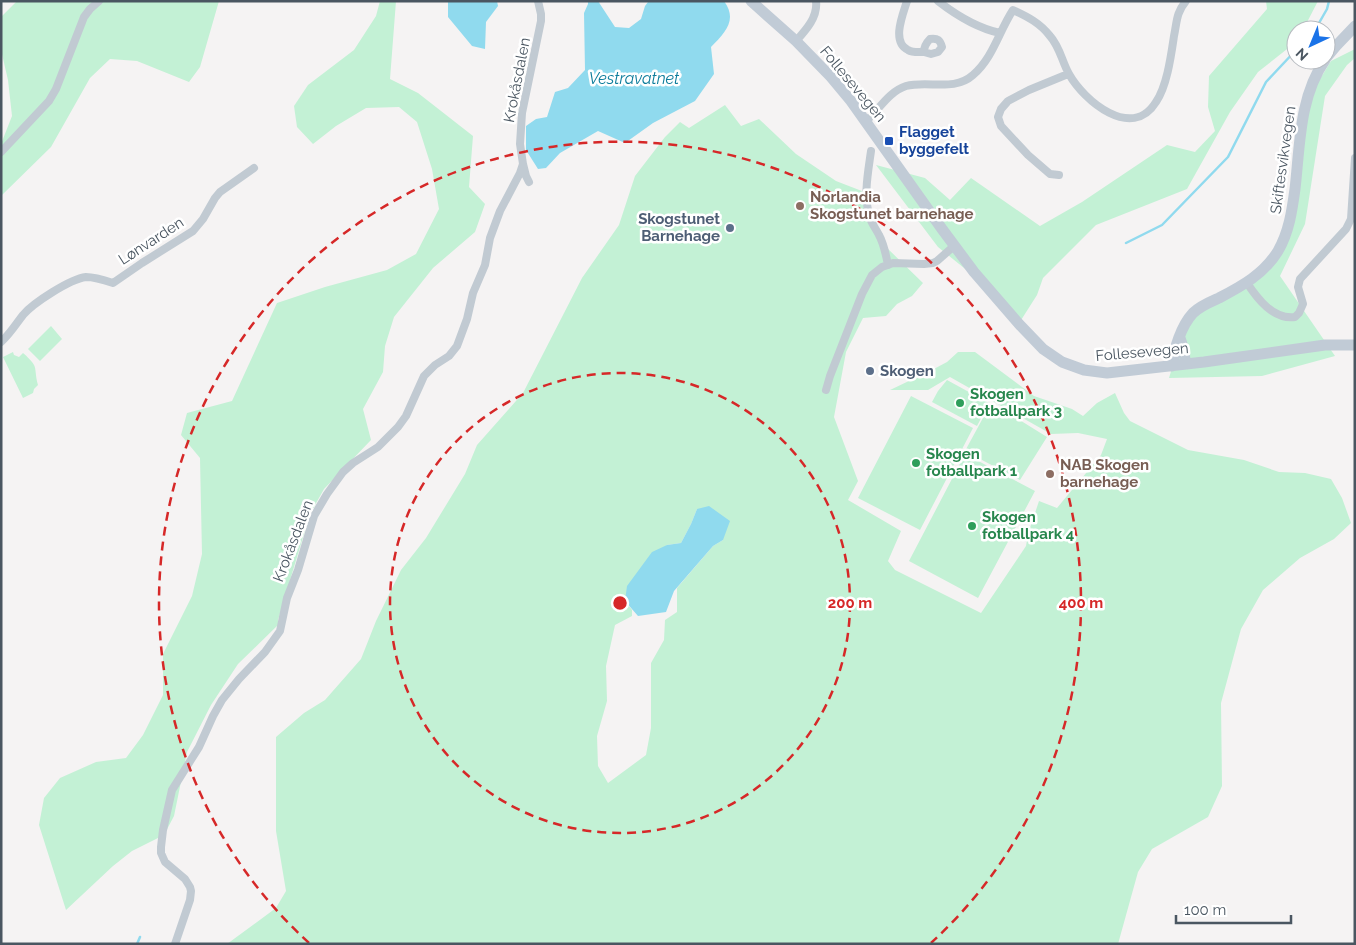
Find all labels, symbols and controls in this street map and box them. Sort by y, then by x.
north arrow [1286,20,1336,70]
street label: Krokåsdalen [500,36,534,124]
street label: Follesevegen [816,42,890,126]
text: N [1293,45,1311,64]
water label: Vestravatnet [589,69,680,88]
street label: Skiftesvikvegen [1267,105,1299,215]
place label: Flagget byggefelt [899,123,969,158]
marker: Flagget byggefelt [883,135,895,147]
place label: Norlandia Skogstunet barnehage [810,188,974,223]
marker: Norlandia Skogstunet barnehage [794,200,806,212]
place label: Skogstunet Barnehage [638,210,720,245]
street label: Lønvarden [115,213,187,269]
marker: Skogstunet Barnehage [724,222,736,234]
street label: Follesevegen [1095,339,1189,365]
place label: Skogen [880,362,934,380]
marker: Skogen [864,365,876,377]
place label: Skogen fotballpark 3 [970,385,1062,420]
marker: Skogen fotballpark 3 [954,397,966,409]
place label: Skogen fotballpark 1 [926,445,1018,480]
place label: NAB Skogen barnehage [1060,456,1149,491]
marker: Skogen fotballpark 1 [910,457,922,469]
marker: NAB Skogen barnehage [1044,468,1056,480]
street label: Krokåsdalen [269,498,317,584]
place label: Skogen fotballpark 4 [982,508,1075,543]
marker: Skogen fotballpark 4 [966,520,978,532]
centre of rings [611,594,629,612]
text: 200 m [828,594,872,612]
text: 400 m [1059,594,1103,612]
scale bar [1176,892,1291,924]
text: 100 m [1184,901,1226,919]

